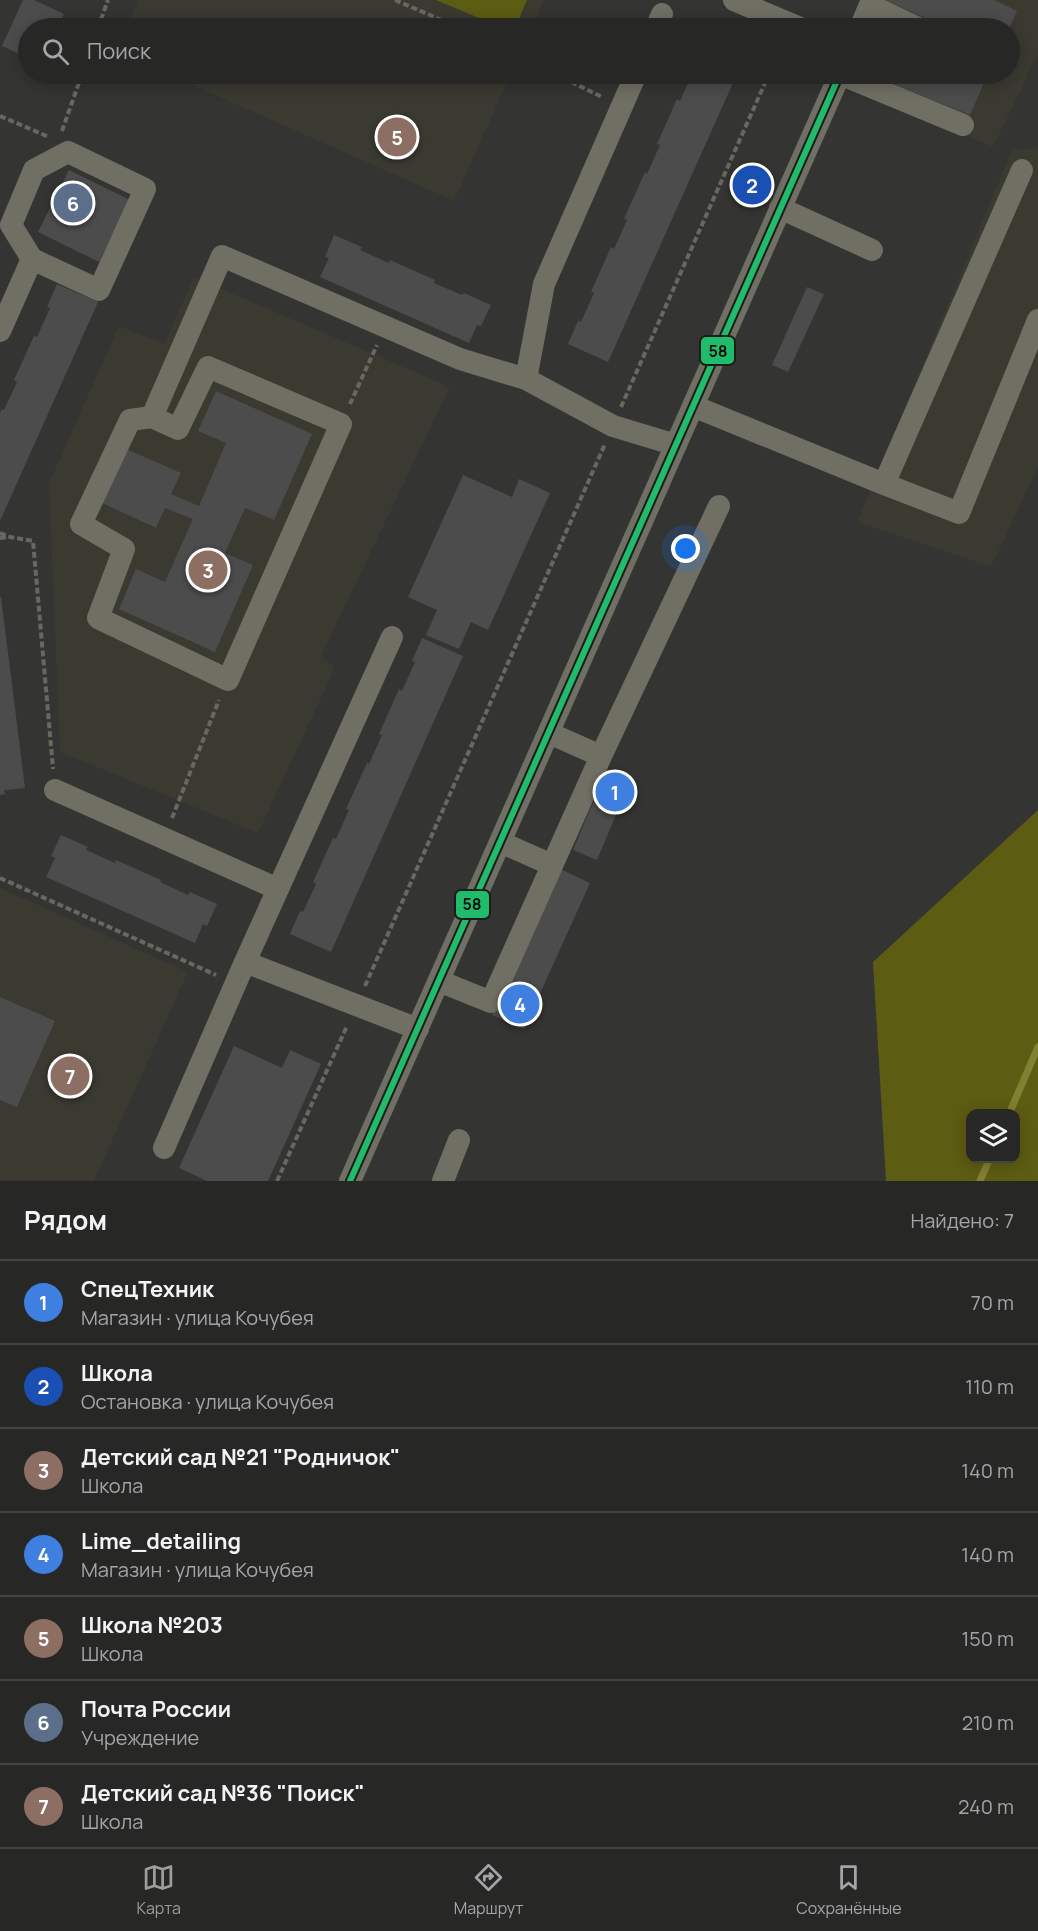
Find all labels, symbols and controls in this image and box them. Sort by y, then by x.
search box [18,18,1020,84]
icon: search [39,35,72,68]
text: Поиск [87,36,151,66]
pin: 5 [378,114,416,160]
pin: 2 [732,162,771,207]
pin: 6 [54,180,92,226]
line badge: 58 [700,336,735,365]
text: 58 [708,340,728,362]
your location [671,534,700,563]
pin: 3 [188,548,228,592]
pin: 1 [596,770,634,814]
line badge: 58 [455,890,490,919]
text: 58 [462,893,482,915]
pin: 4 [500,982,540,1026]
pin: 7 [50,1054,90,1098]
map controls [966,1109,1020,1163]
button: layers [966,1109,1020,1163]
text: Рядом [24,1202,107,1238]
text: Найдено: 7 [910,1207,1014,1234]
text: СпецТехник [81,1274,214,1304]
text: 1 [39,1289,48,1316]
text: 70 m [971,1289,1014,1316]
text: Магазин · улица Кочубея [81,1304,314,1331]
text: Школа [81,1358,153,1388]
text: 2 [38,1373,49,1400]
text: 110 m [965,1373,1014,1400]
text: Остановка · улица Кочубея [81,1388,334,1415]
text: Детский сад №21 "Родничок" [81,1442,400,1472]
text: 3 [38,1457,49,1484]
text: 140 m [961,1457,1014,1484]
text: Школа [81,1472,143,1499]
text: Lime_detailing [81,1526,241,1556]
text: 4 [37,1541,50,1568]
text: 140 m [961,1541,1014,1568]
text: Магазин · улица Кочубея [81,1556,314,1583]
text: Школа №203 [81,1610,223,1640]
text: 5 [38,1625,49,1652]
text: 150 m [961,1625,1014,1652]
text: Школа [81,1640,143,1667]
text: Почта России [81,1694,231,1724]
text: 6 [37,1709,50,1736]
text: 210 m [962,1709,1014,1736]
text: Учреждение [81,1724,199,1751]
text: Детский сад №36 "Поиск" [81,1778,365,1808]
text: 7 [38,1793,49,1820]
text: 240 m [958,1793,1014,1820]
text: Школа [81,1808,143,1835]
tab: Карта [136,1861,181,1919]
tab: Маршрут [454,1861,523,1919]
tab: Сохранённые [796,1861,902,1919]

